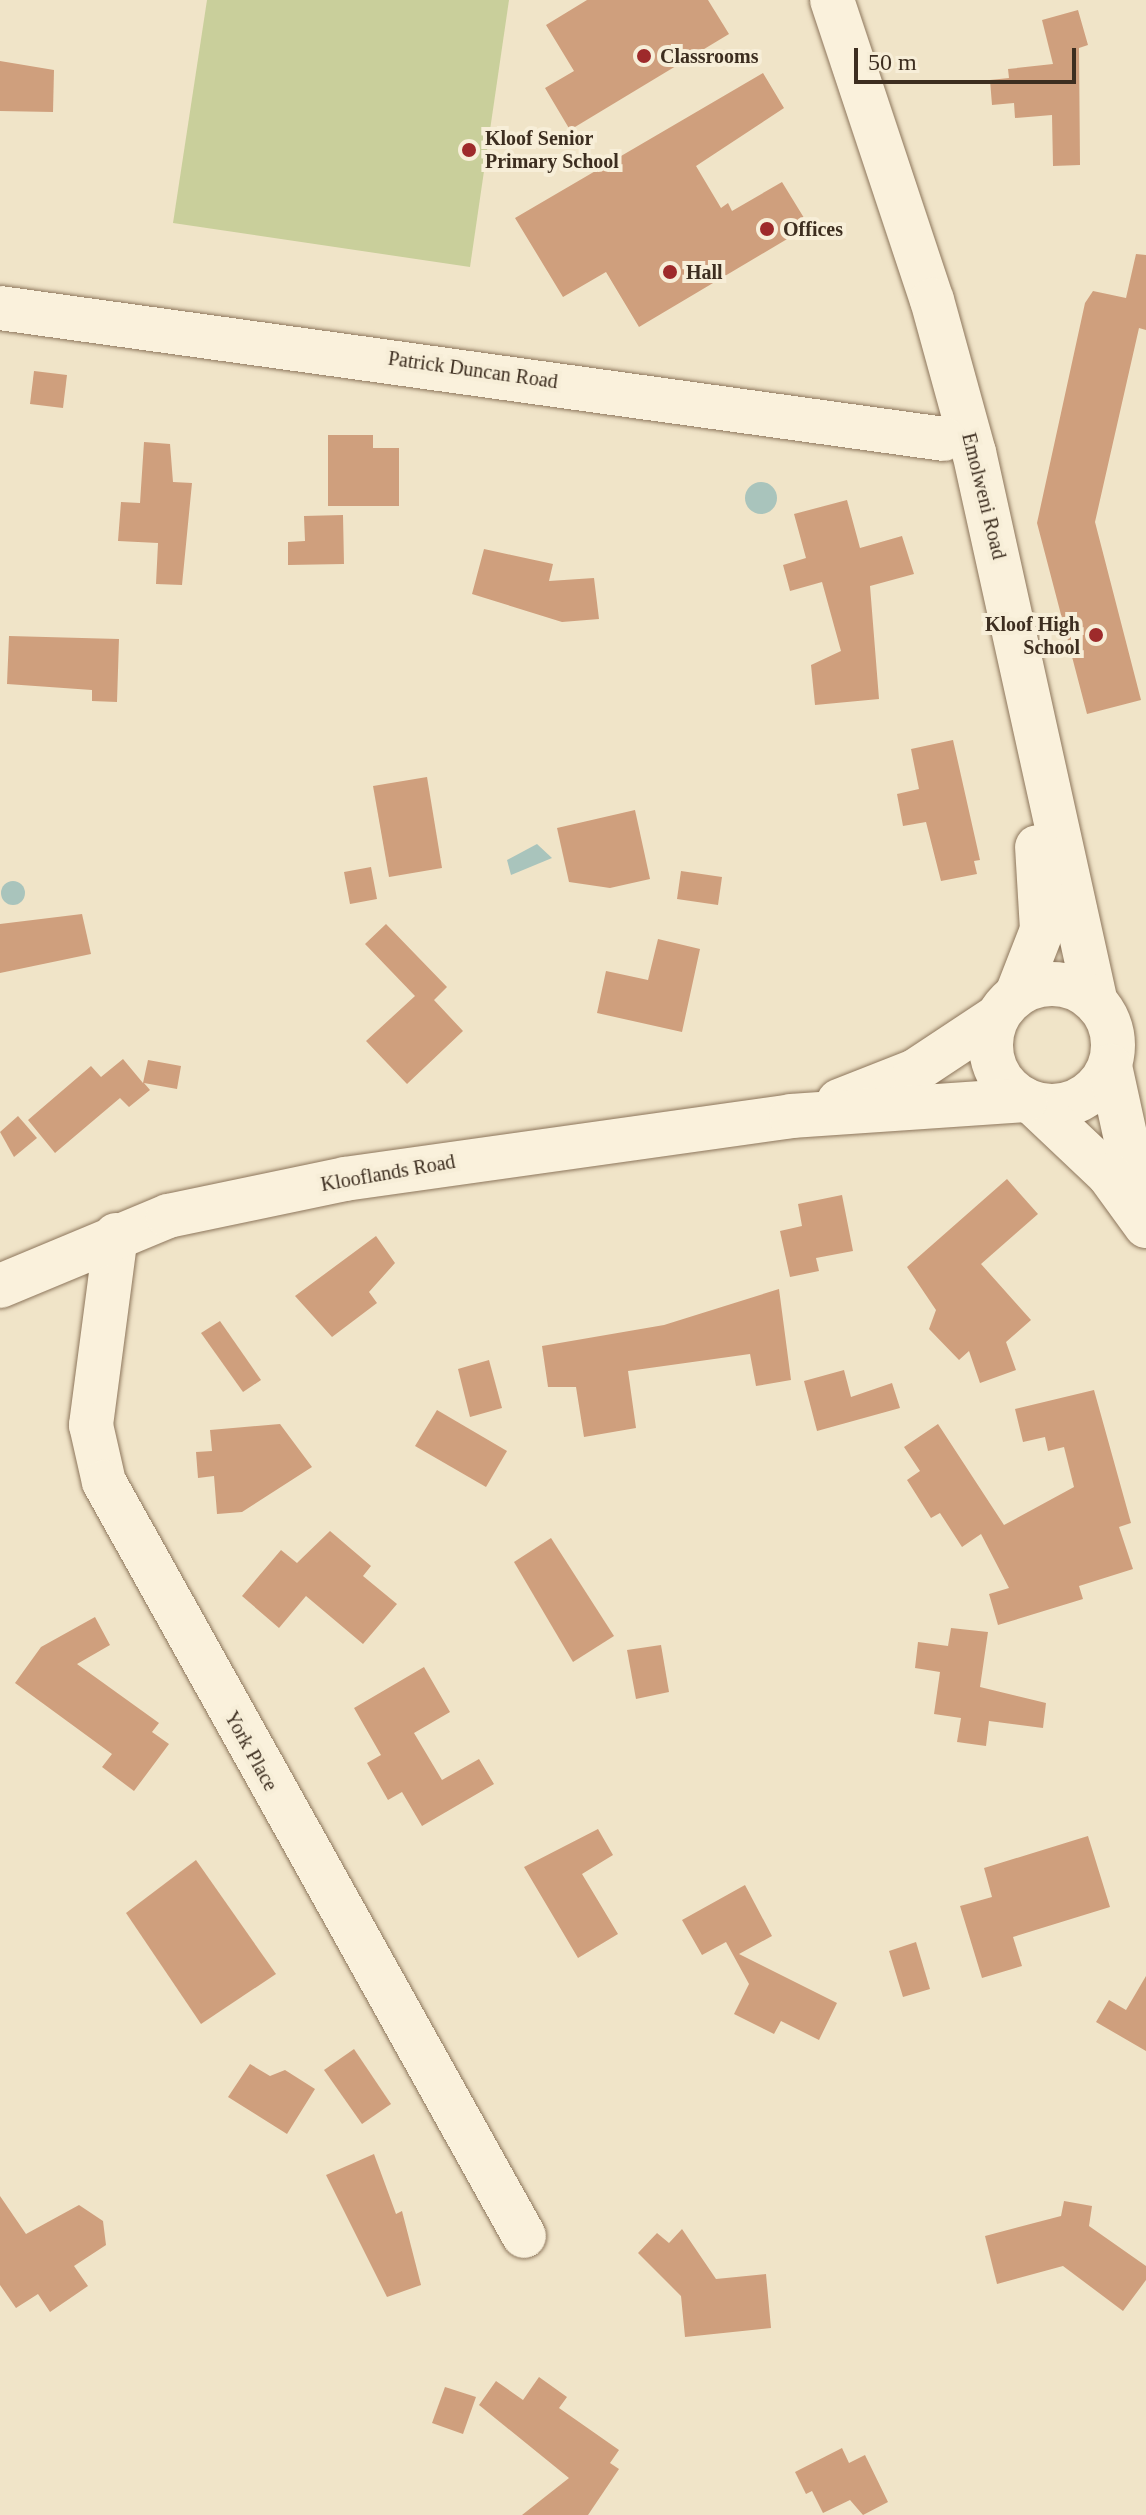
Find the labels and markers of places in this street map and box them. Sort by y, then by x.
place label: Classrooms [660,44,759,68]
marker: Classrooms [635,47,653,65]
place label: Kloof Senior Primary School [485,126,619,173]
marker: Kloof Senior Primary School [460,141,478,159]
place label: Offices [783,217,843,241]
marker: Offices [758,220,776,238]
place label: Hall [686,260,723,284]
marker: Hall [661,263,679,281]
place label: Kloof High School [985,612,1080,659]
marker: Kloof High School [1087,626,1105,644]

